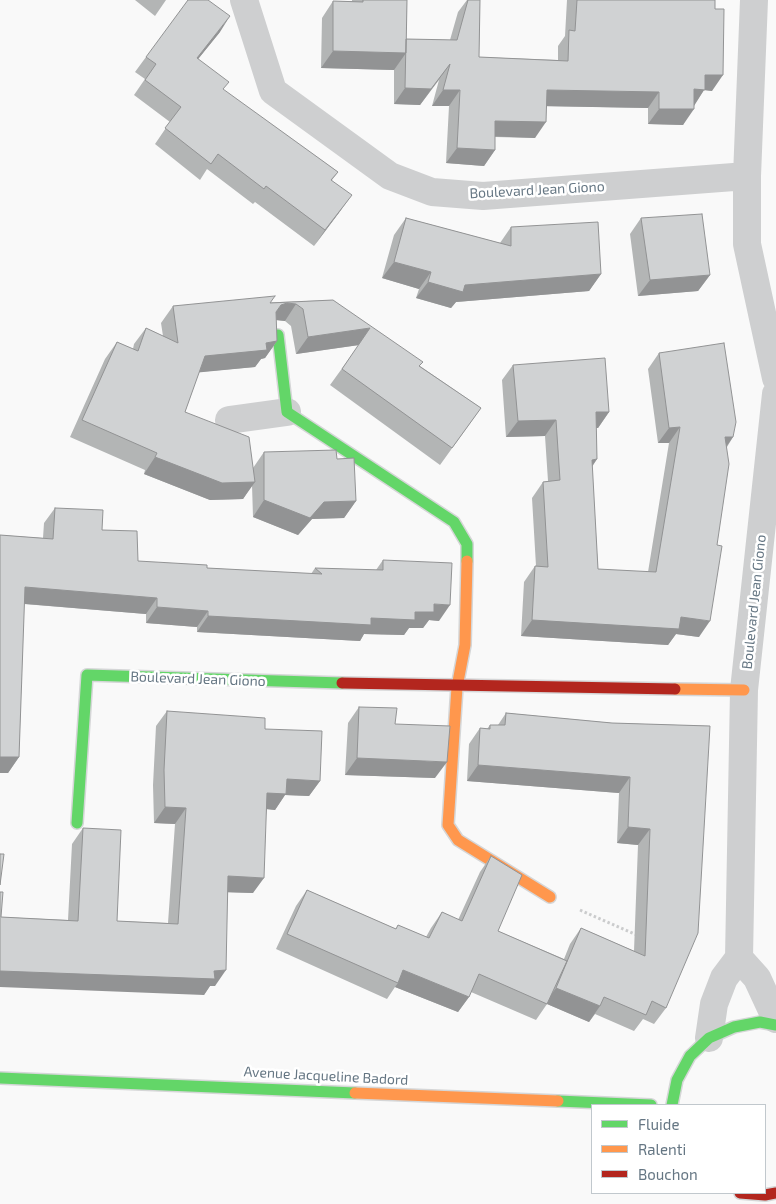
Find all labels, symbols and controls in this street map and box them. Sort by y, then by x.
street label: Boulevard Jean Giono [469,178,605,202]
street label: Boulevard Jean Giono [739,534,769,670]
street label: Boulevard Jean Giono [130,668,266,690]
street label: Avenue Jacqueline Badord [243,1063,409,1089]
legend [591,1104,766,1194]
text: Fluide [638,1115,679,1133]
text: Ralenti [638,1140,686,1158]
text: Bouchon [638,1165,698,1183]

